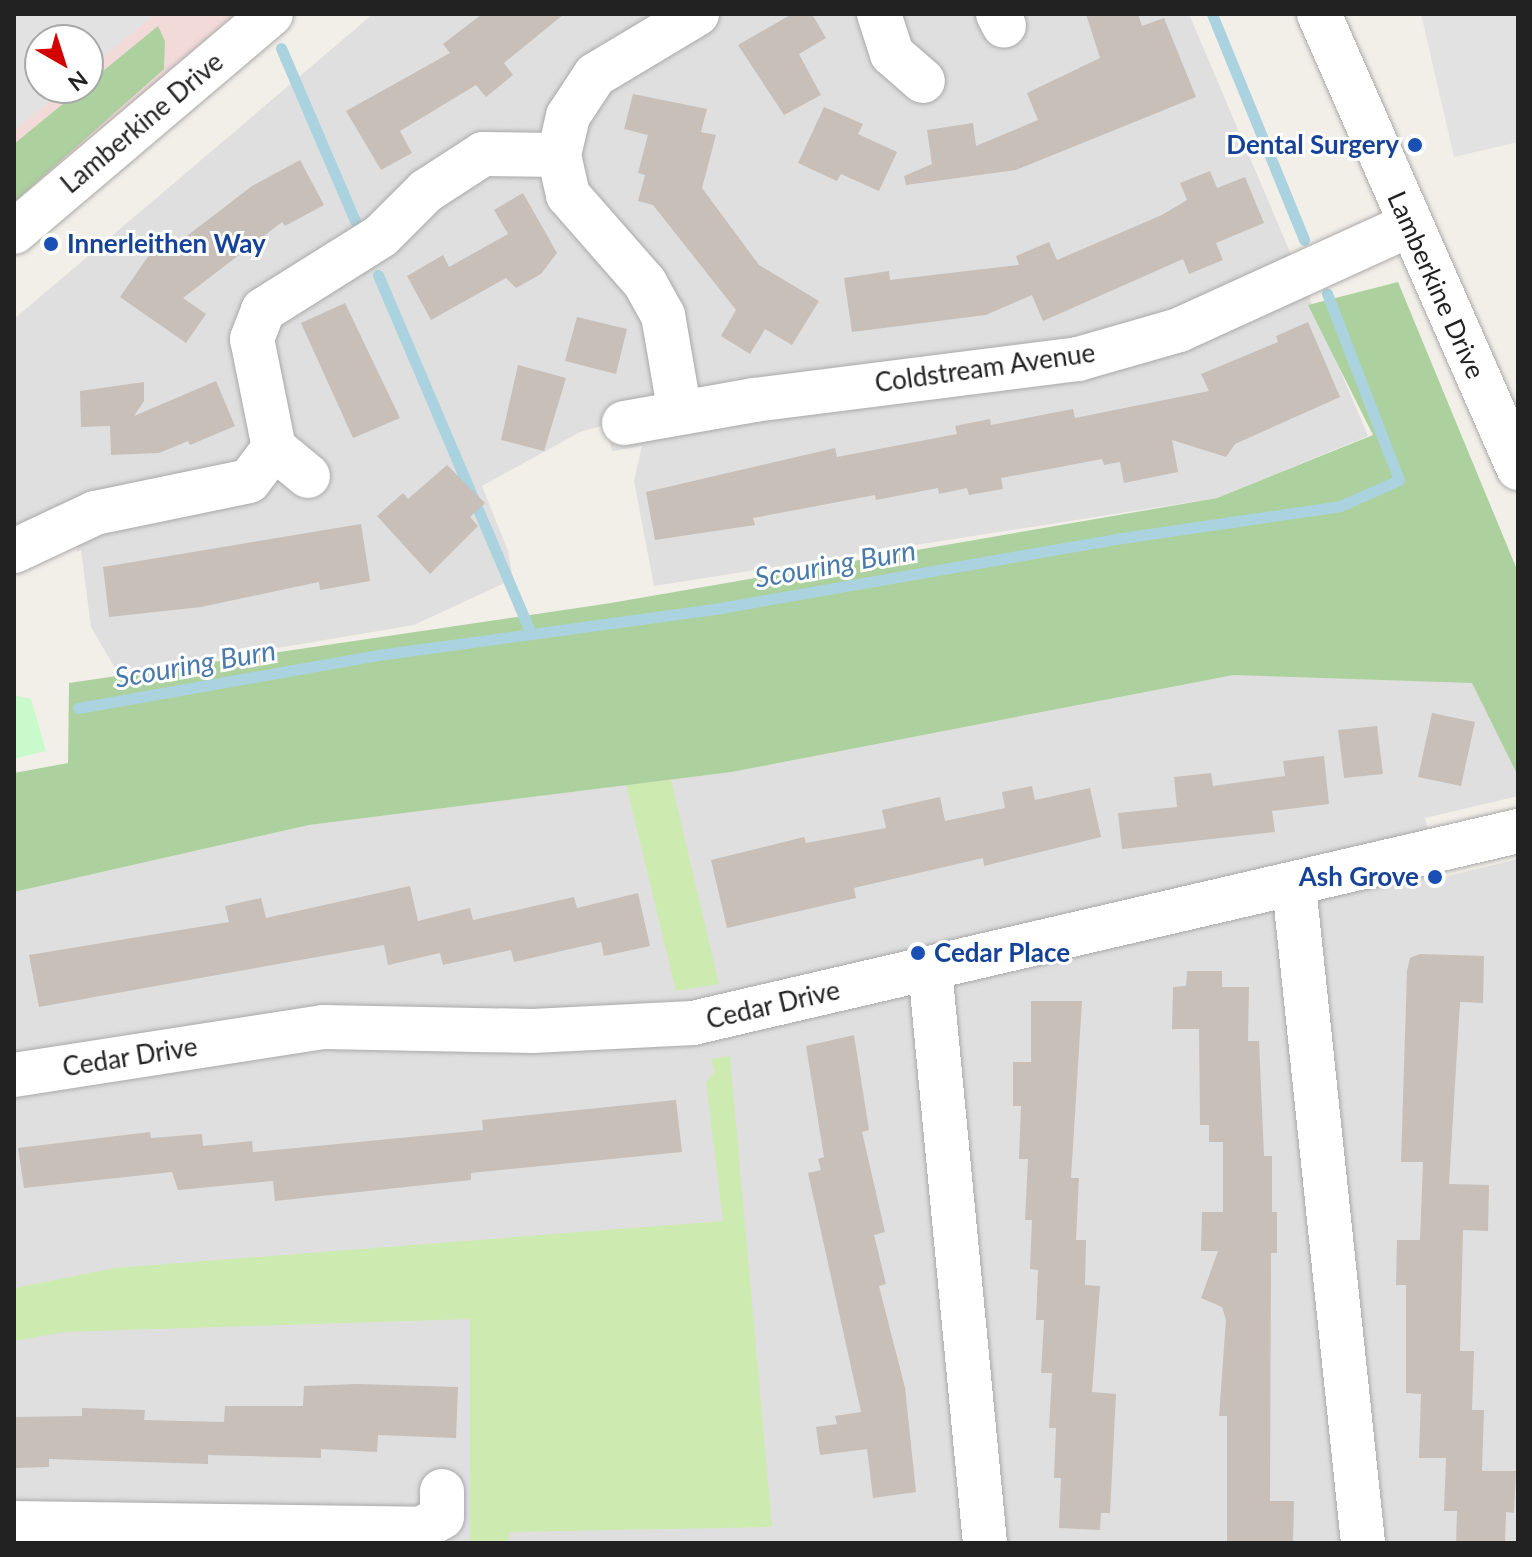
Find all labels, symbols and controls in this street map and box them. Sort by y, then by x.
north arrow [24,24,104,104]
street label: Lamberkine Drive [55,46,229,200]
text: N [63,66,93,97]
place label: Dental Surgery [1226,129,1399,161]
marker: Dental Surgery [1406,136,1424,154]
street label: Lamberkine Drive [1381,187,1491,383]
place label: Innerleithen Way [67,228,266,260]
marker: Innerleithen Way [42,235,60,253]
street label: Coldstream Avenue [873,337,1097,399]
water label: Scouring Burn [752,532,918,594]
water label: Scouring Burn [112,632,278,694]
place label: Ash Grove [1299,861,1419,893]
marker: Ash Grove [1426,868,1444,886]
place label: Cedar Place [934,937,1071,969]
marker: Cedar Place [909,944,927,962]
street label: Cedar Drive [703,974,843,1036]
street label: Cedar Drive [60,1031,200,1083]

